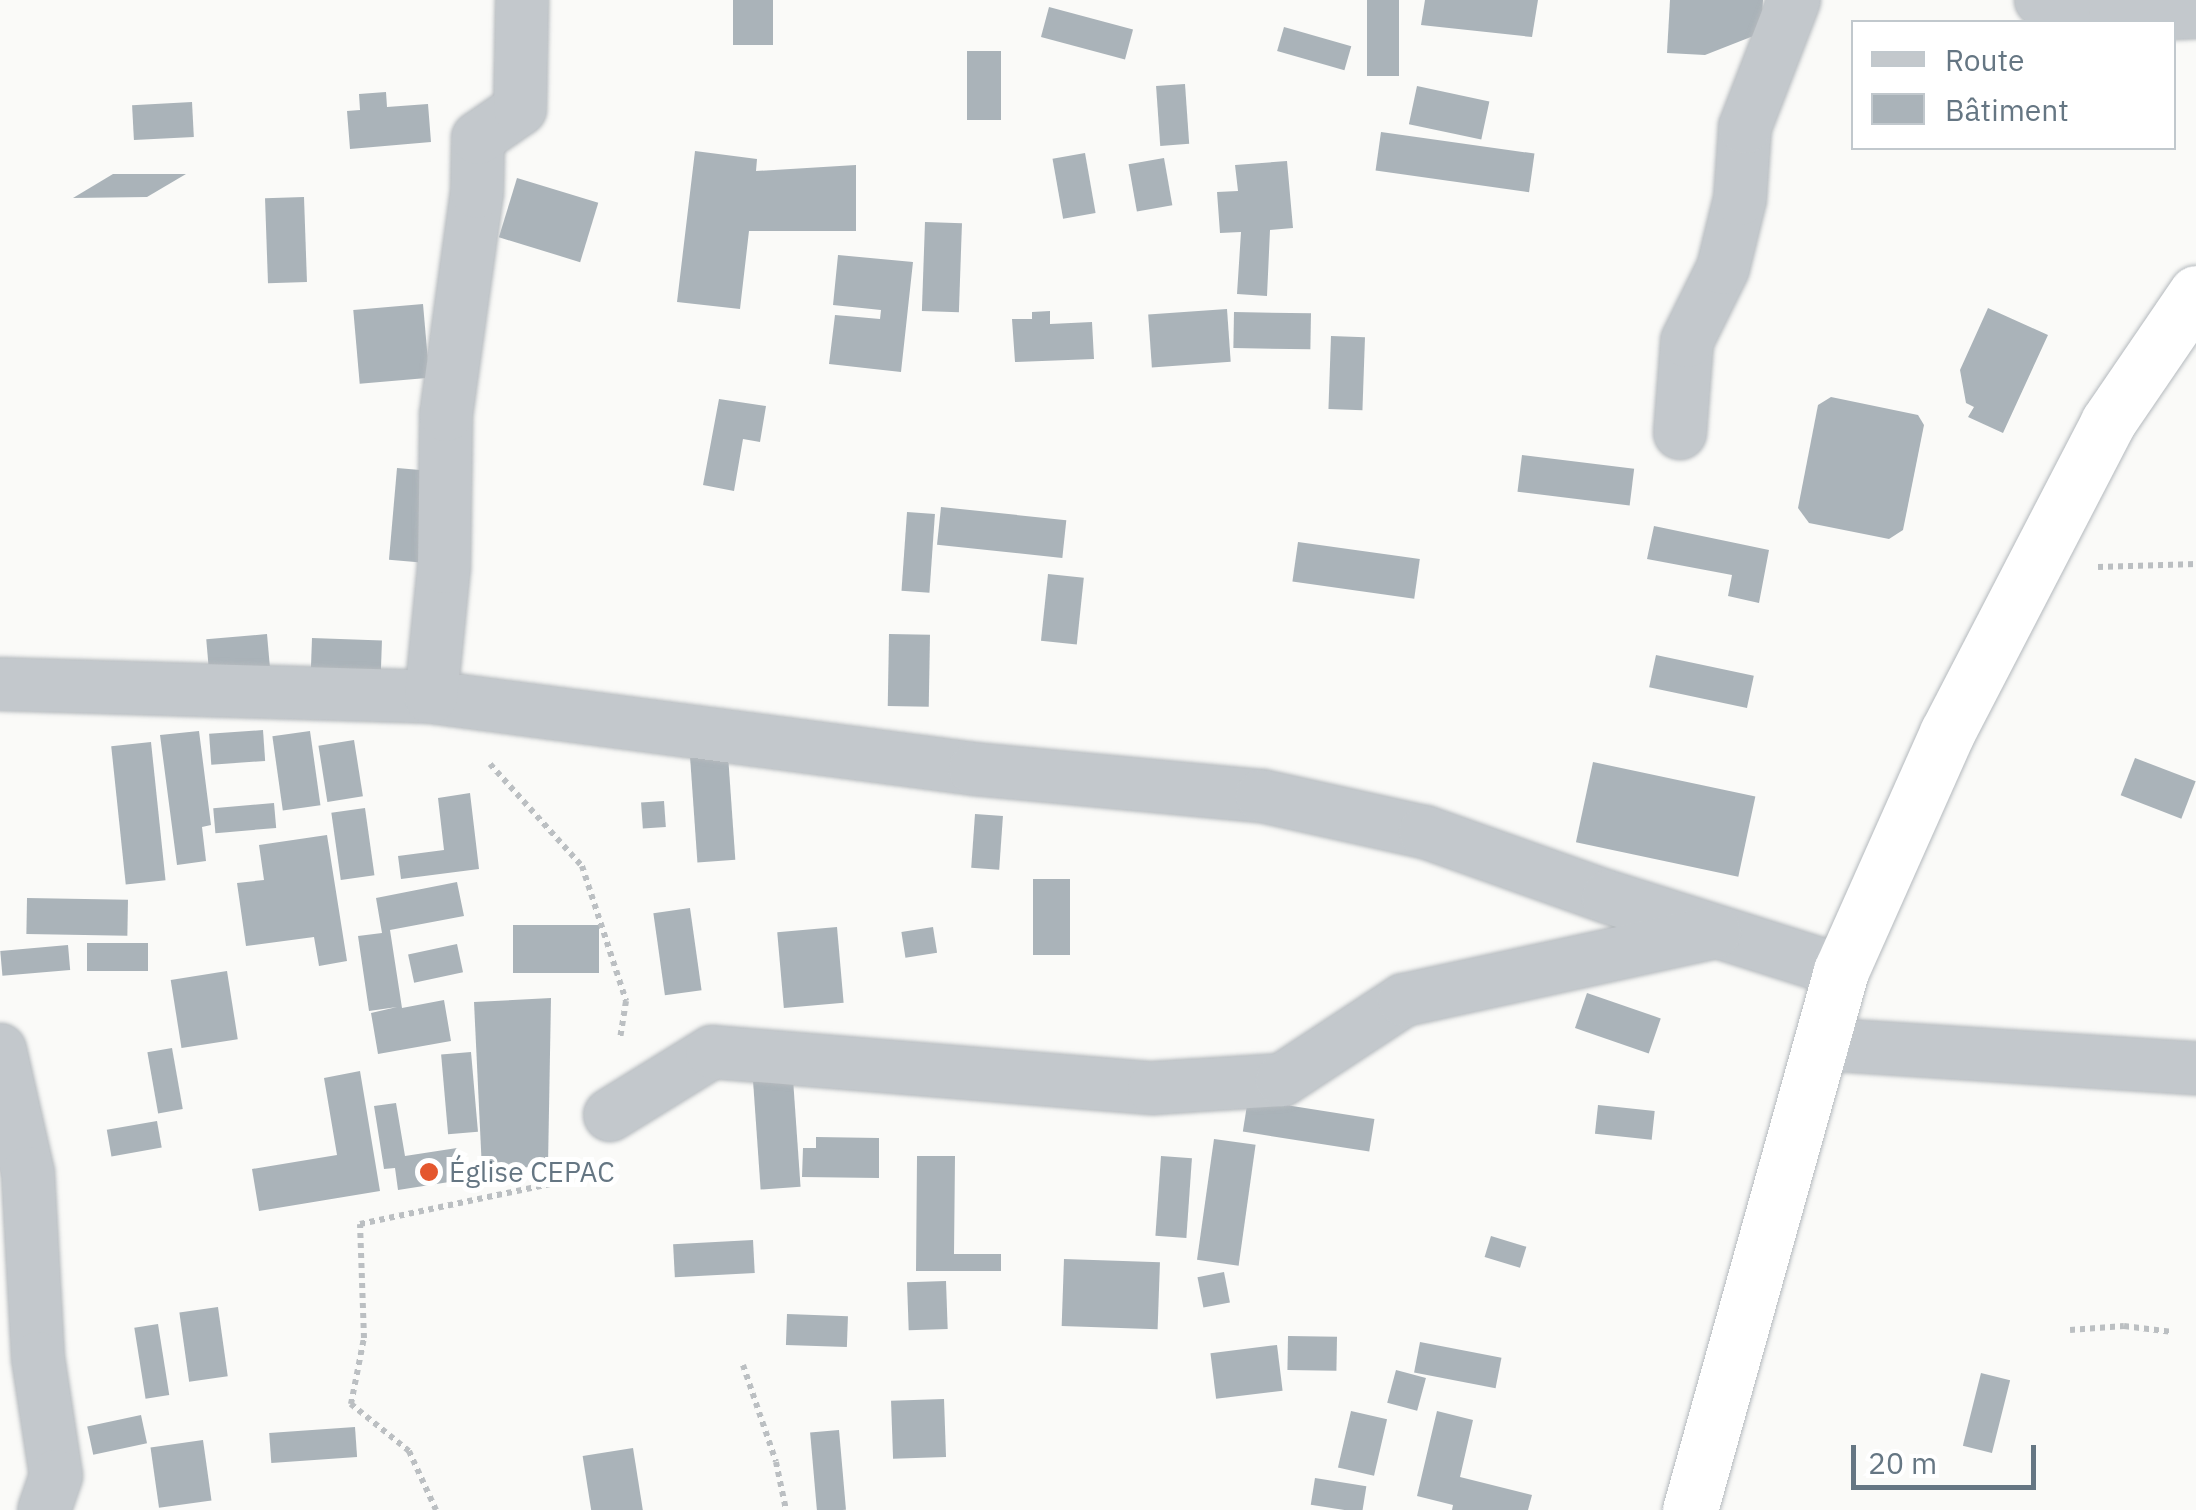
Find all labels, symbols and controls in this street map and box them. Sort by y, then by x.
legend [1851,20,2176,150]
text: Route [1945,40,2024,79]
text: Bâtiment [1945,90,2069,129]
place label: Église CEPAC [449,1155,615,1189]
marker: Église CEPAC [418,1161,440,1183]
scale bar [1856,1425,2041,1487]
text: 20 m [1868,1443,1937,1482]

